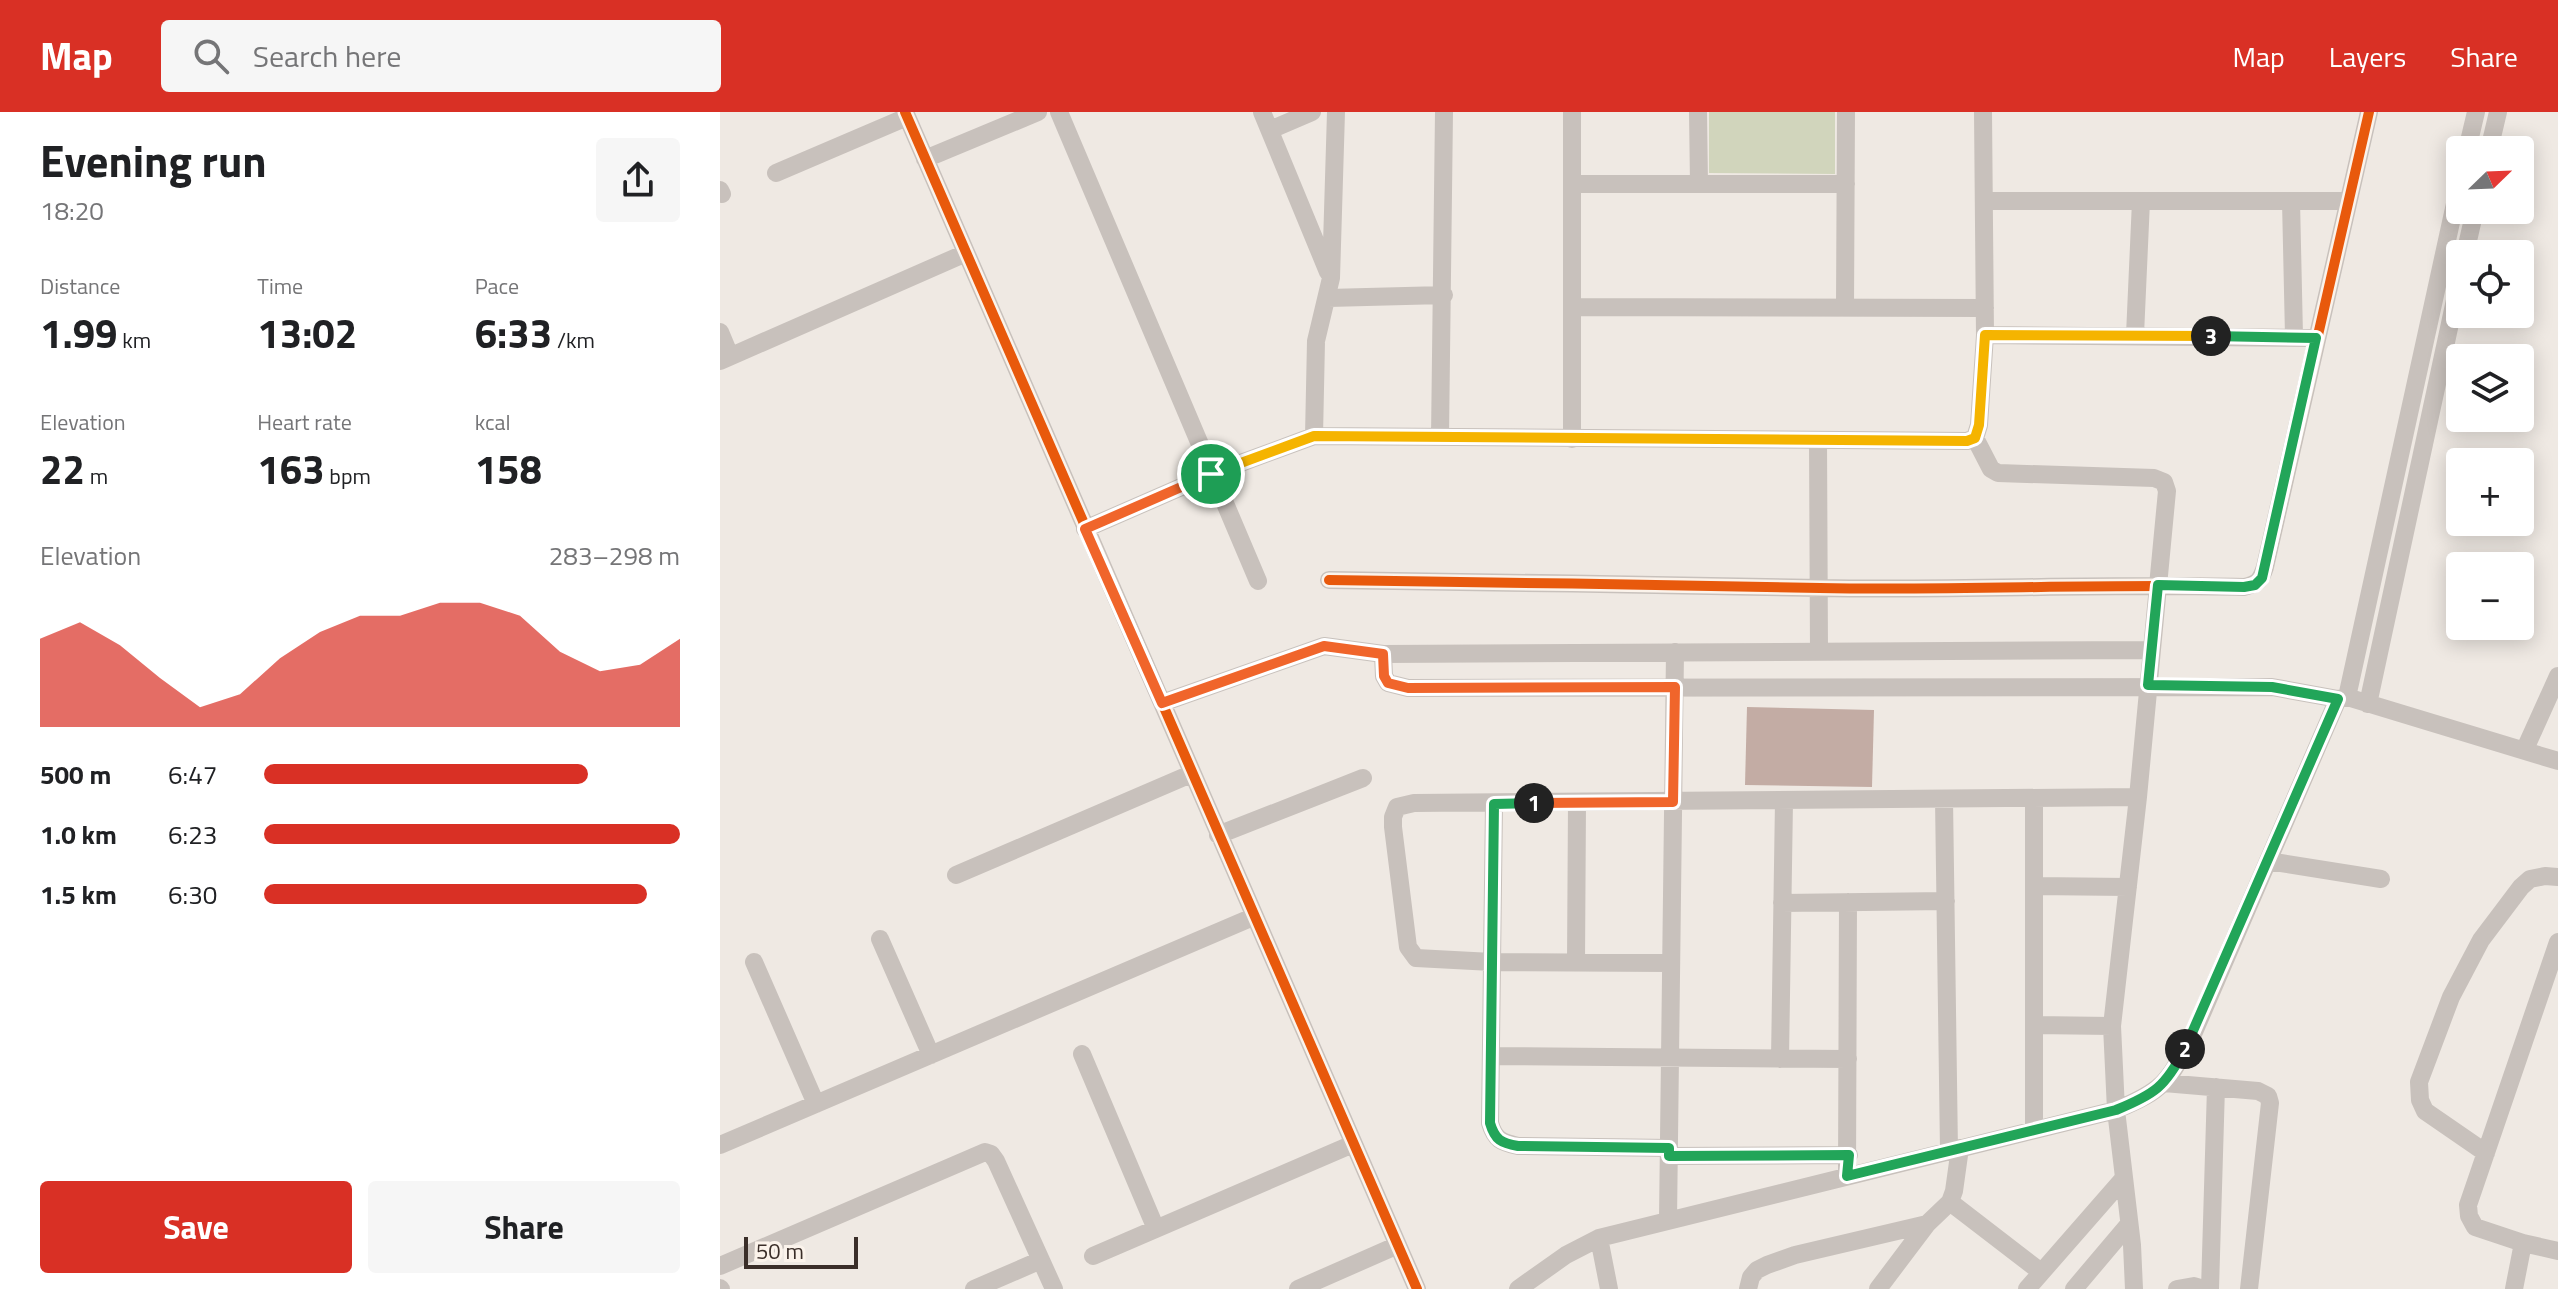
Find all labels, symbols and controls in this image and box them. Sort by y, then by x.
search box [161,20,721,92]
text: Map [40,27,113,85]
text: Search here [253,33,402,79]
icon: search [189,34,233,78]
text: Map [2232,35,2285,78]
text: Layers [2329,35,2406,78]
text: Share [2450,35,2518,78]
text: Evening run [40,127,267,194]
north arrow [2446,136,2534,224]
map controls [2446,136,2534,640]
button: share [596,138,680,222]
text: 18:20 [40,191,104,230]
button: locate [2446,240,2534,328]
text: Distance [40,269,120,303]
text: Time [257,269,303,303]
text: Pace [475,269,519,303]
text: 1.99 [40,303,117,364]
text: 13:02 [257,303,357,364]
text: 6:33 [475,303,552,364]
pin: 3 [2191,316,2231,356]
text: 3 [2205,319,2217,353]
text: km [117,323,151,357]
text: /km [552,323,595,357]
button: layers [2446,344,2534,432]
text: Elevation [40,405,126,439]
text: Heart rate [257,405,352,439]
text: kcal [475,405,511,439]
text: 22 [40,439,85,500]
text: 163 [257,439,325,500]
text: 158 [475,439,542,500]
pin [1177,440,1245,508]
button: + [2446,448,2534,536]
icon: arrive [1189,452,1233,496]
text: m [85,459,108,493]
text: bpm [325,459,371,493]
text: Elevation [40,536,141,575]
text: 283–298 m [549,536,680,575]
button: − [2446,552,2534,640]
text: 500 m [40,755,111,794]
text: 6:47 [168,755,217,794]
pin: 1 [1514,783,1554,823]
text: 1 [1528,786,1540,820]
text: 1.0 km [40,815,117,854]
text: 6:23 [168,815,217,854]
text: 1.5 km [40,875,117,914]
text: 6:30 [168,875,217,914]
pin: 2 [2165,1029,2205,1069]
text: 2 [2179,1032,2191,1066]
button: Save [40,1181,352,1273]
button: Share [368,1181,680,1273]
scale bar [744,1233,858,1269]
text: 50 m [756,1234,804,1268]

